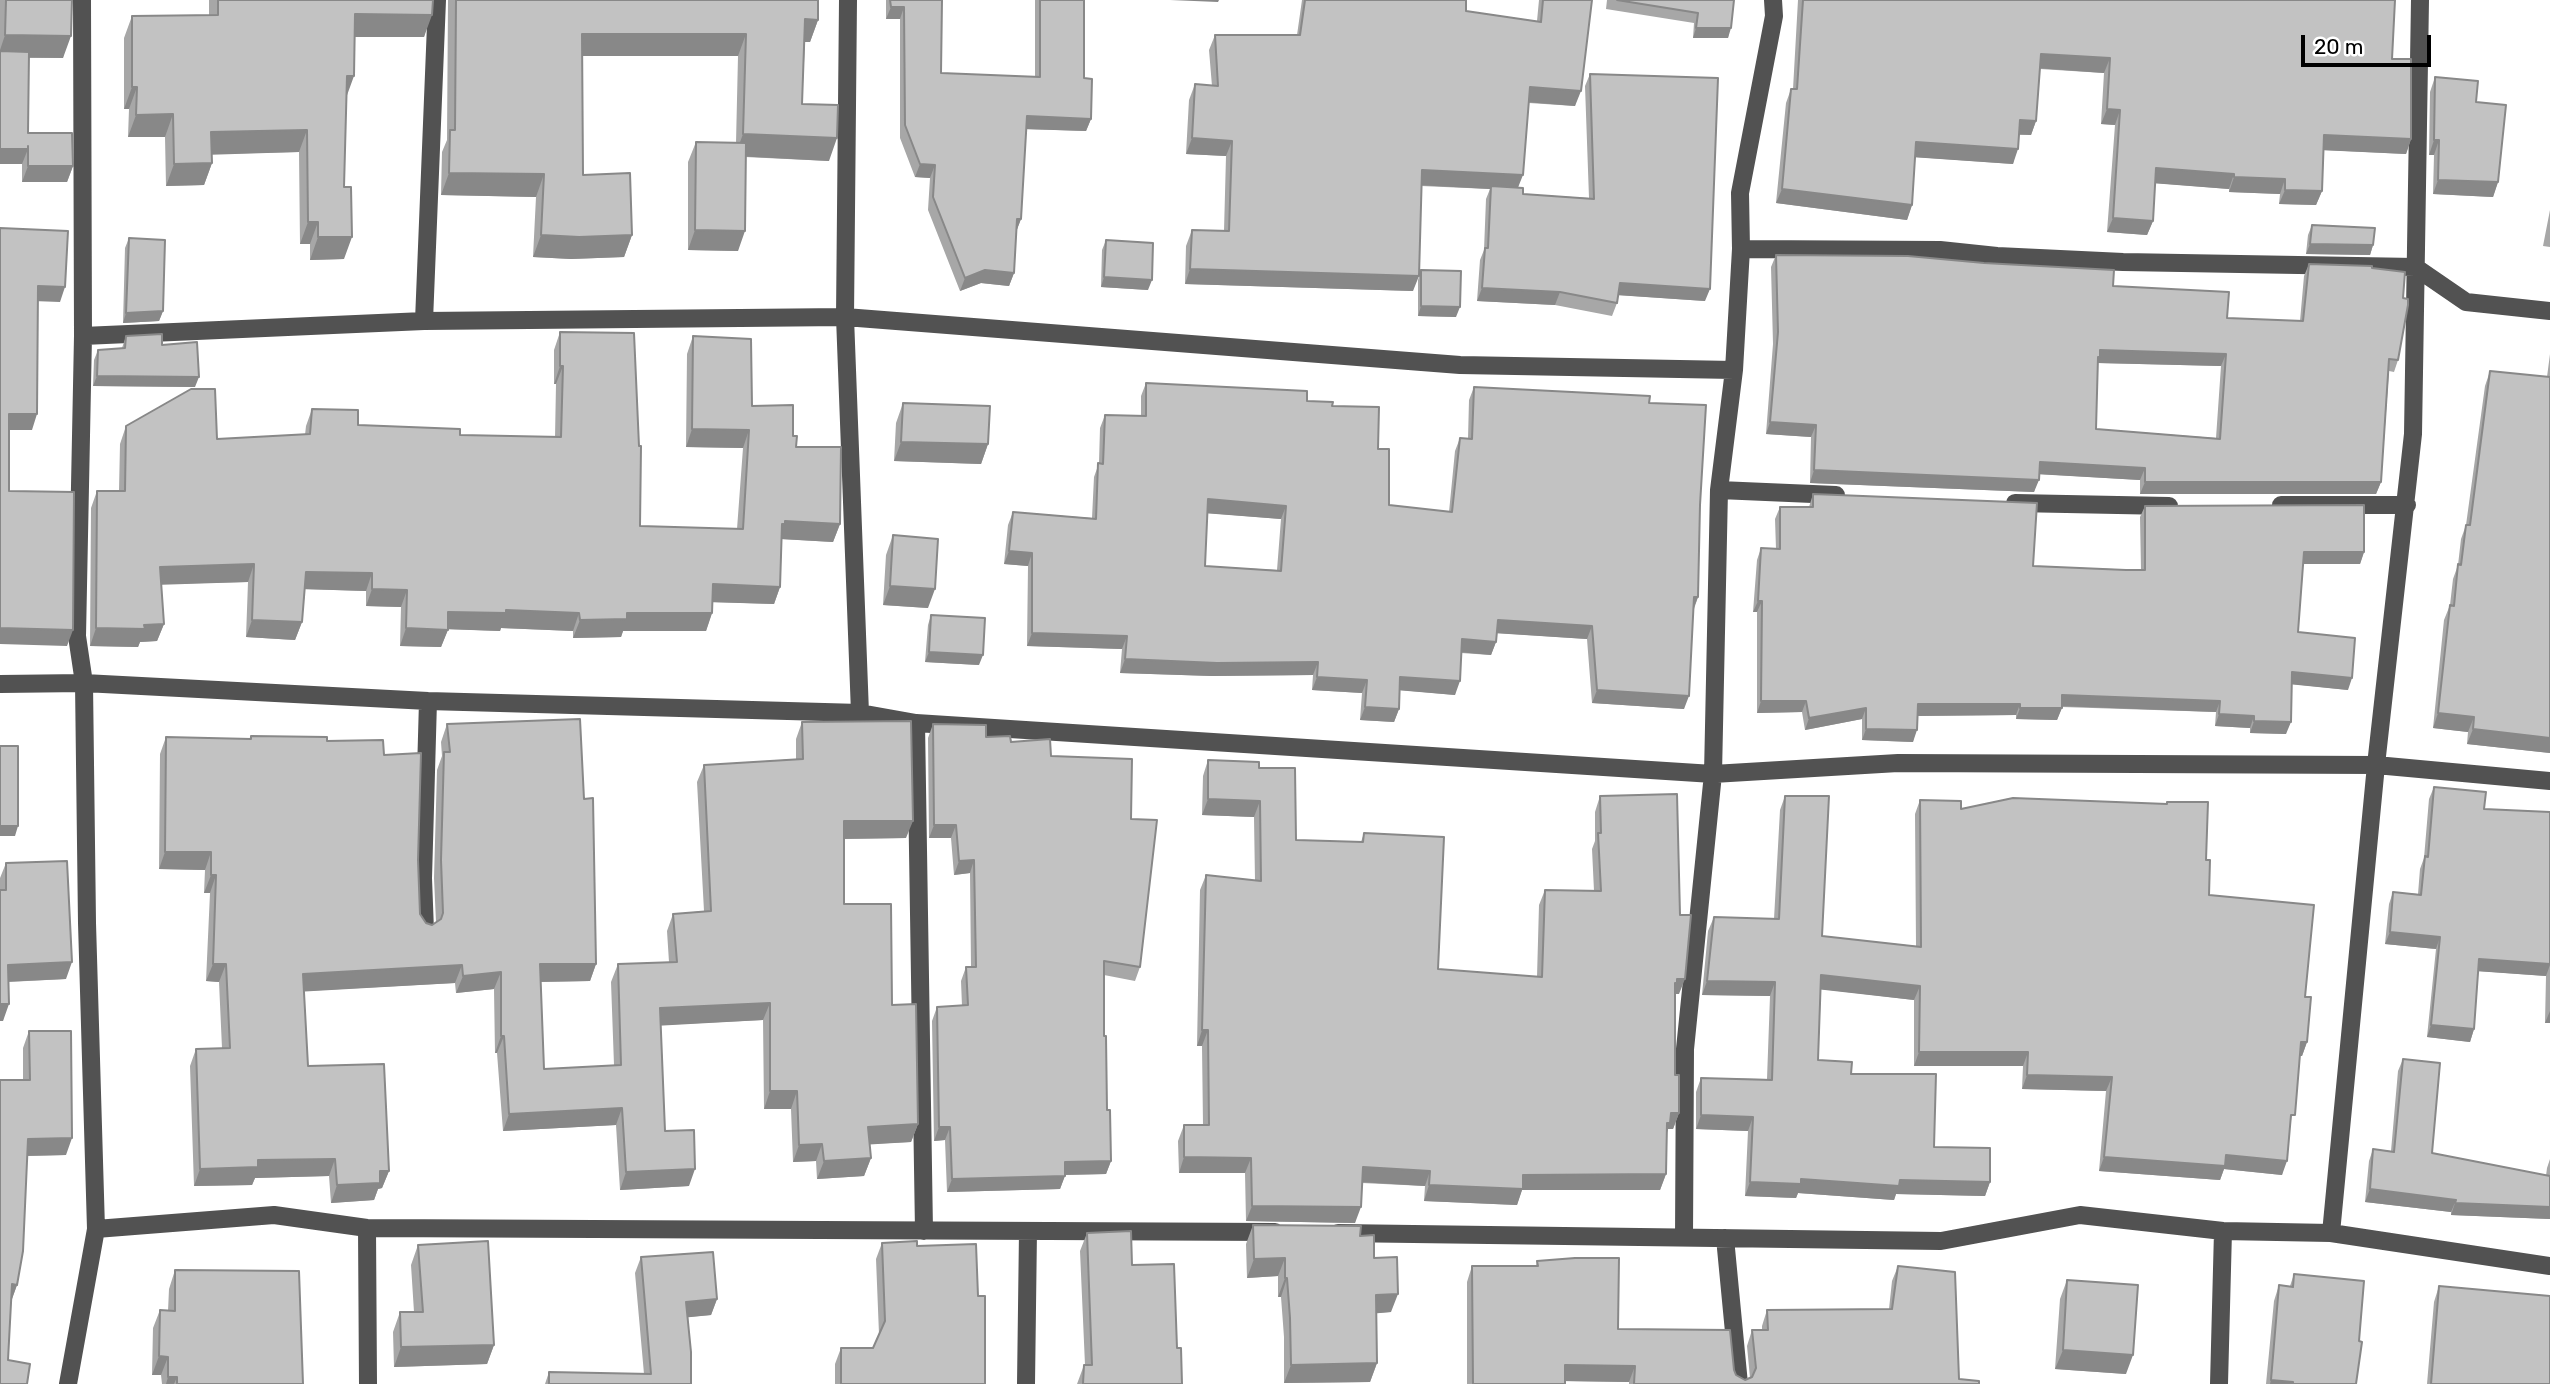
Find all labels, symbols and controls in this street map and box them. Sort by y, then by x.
scale bar [2305,21,2434,65]
text: 20 m [2314,34,2363,59]

